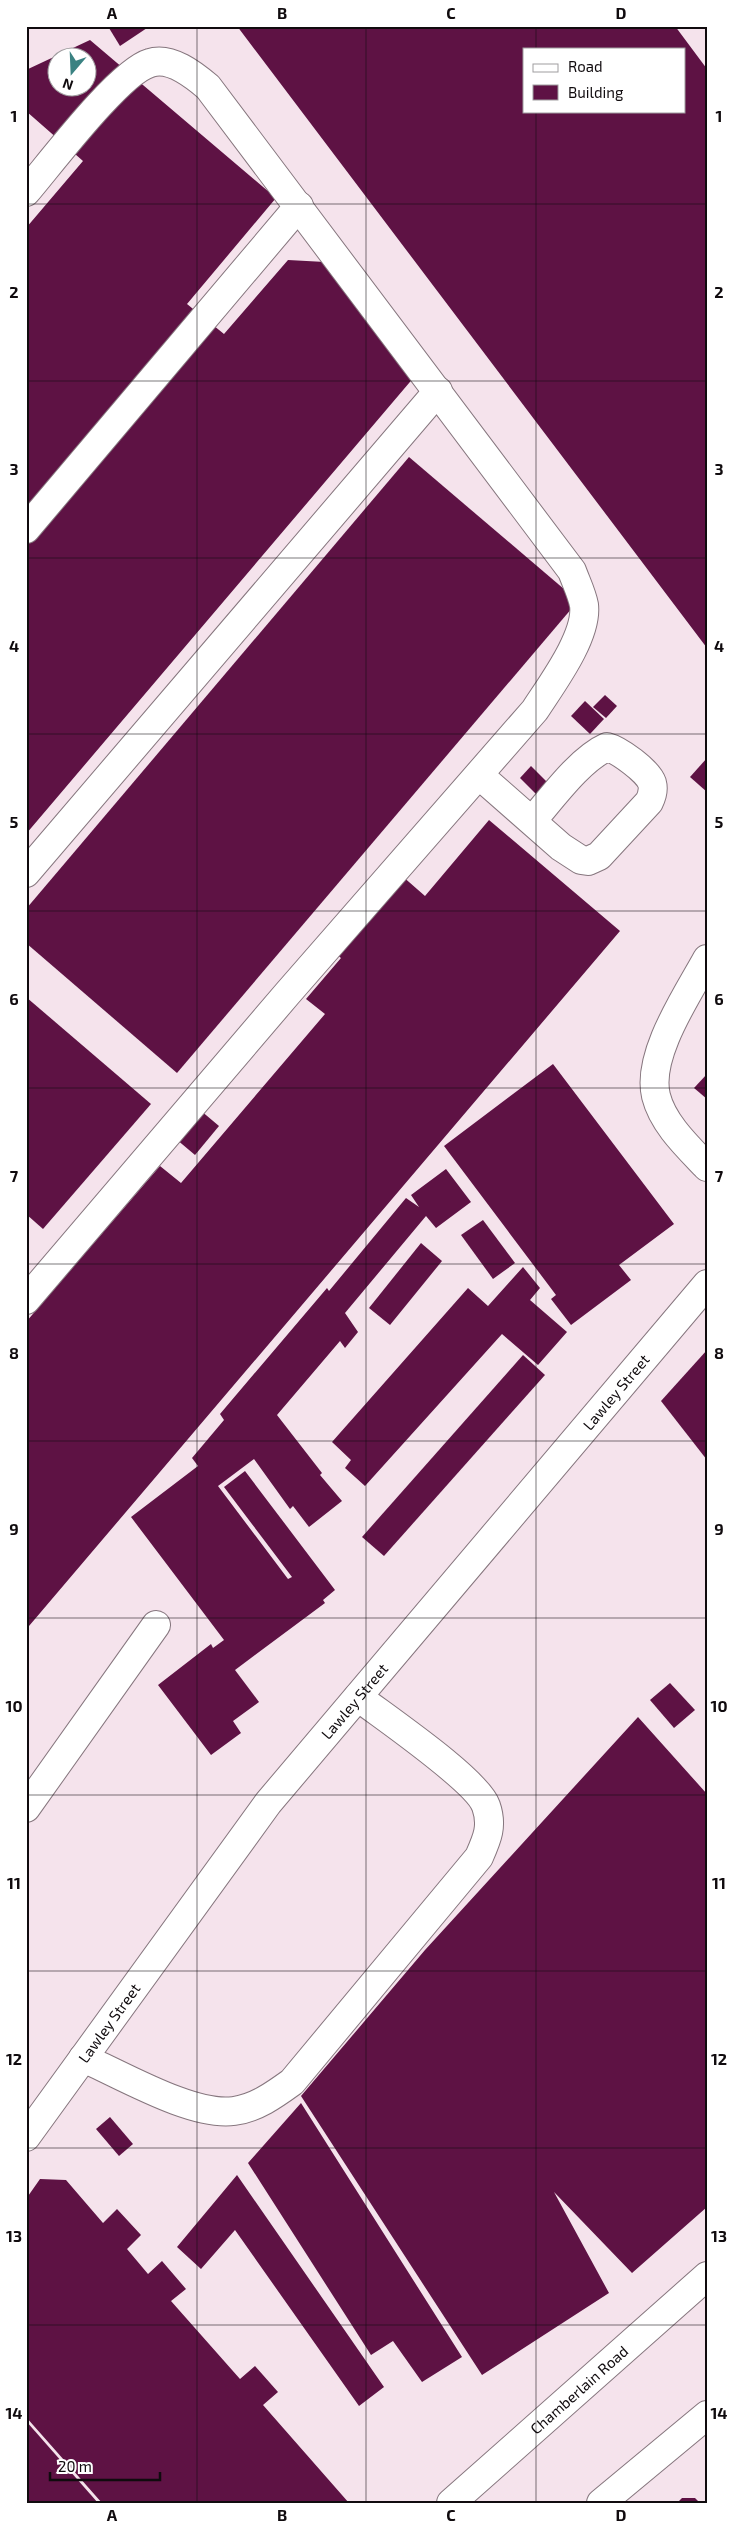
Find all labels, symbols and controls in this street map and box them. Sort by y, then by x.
text: A [107,3,118,22]
text: B [277,3,287,22]
text: C [446,3,456,22]
text: D [616,3,627,22]
north arrow [48,48,98,98]
legend [523,48,686,112]
text: Road [568,57,603,75]
text: N [60,75,75,94]
text: Building [568,83,624,101]
text: 1 [11,106,17,125]
text: 1 [716,106,722,125]
text: 2 [9,282,19,301]
text: 2 [714,282,724,301]
text: 3 [9,459,19,478]
text: 3 [714,459,724,478]
text: 4 [9,636,19,655]
text: 4 [714,636,724,655]
text: 5 [10,812,19,831]
text: 5 [715,812,724,831]
text: 6 [9,989,19,1008]
text: 6 [714,989,724,1008]
text: 7 [10,1166,19,1185]
text: 7 [715,1166,724,1185]
text: 8 [9,1343,19,1362]
text: 8 [714,1343,724,1362]
street label: Lawley Street [579,1350,653,1433]
text: 9 [9,1519,19,1538]
text: 9 [714,1519,724,1538]
street label: Lawley Street [317,1659,391,1743]
text: 10 [5,1696,23,1715]
text: 10 [710,1696,728,1715]
text: 11 [7,1873,21,1892]
text: 11 [712,1873,726,1892]
street label: Lawley Street [74,1979,144,2066]
text: 12 [6,2049,22,2068]
text: 12 [711,2049,727,2068]
text: 13 [6,2226,22,2245]
text: 13 [711,2226,727,2245]
street label: Chamberlain Road [526,2342,631,2438]
text: 14 [5,2403,23,2422]
text: 14 [710,2403,728,2422]
scale bar [50,2449,160,2481]
text: 20 m [58,2457,92,2475]
text: A [107,2505,118,2524]
text: B [277,2505,287,2524]
text: C [446,2505,456,2524]
text: D [616,2505,627,2524]

